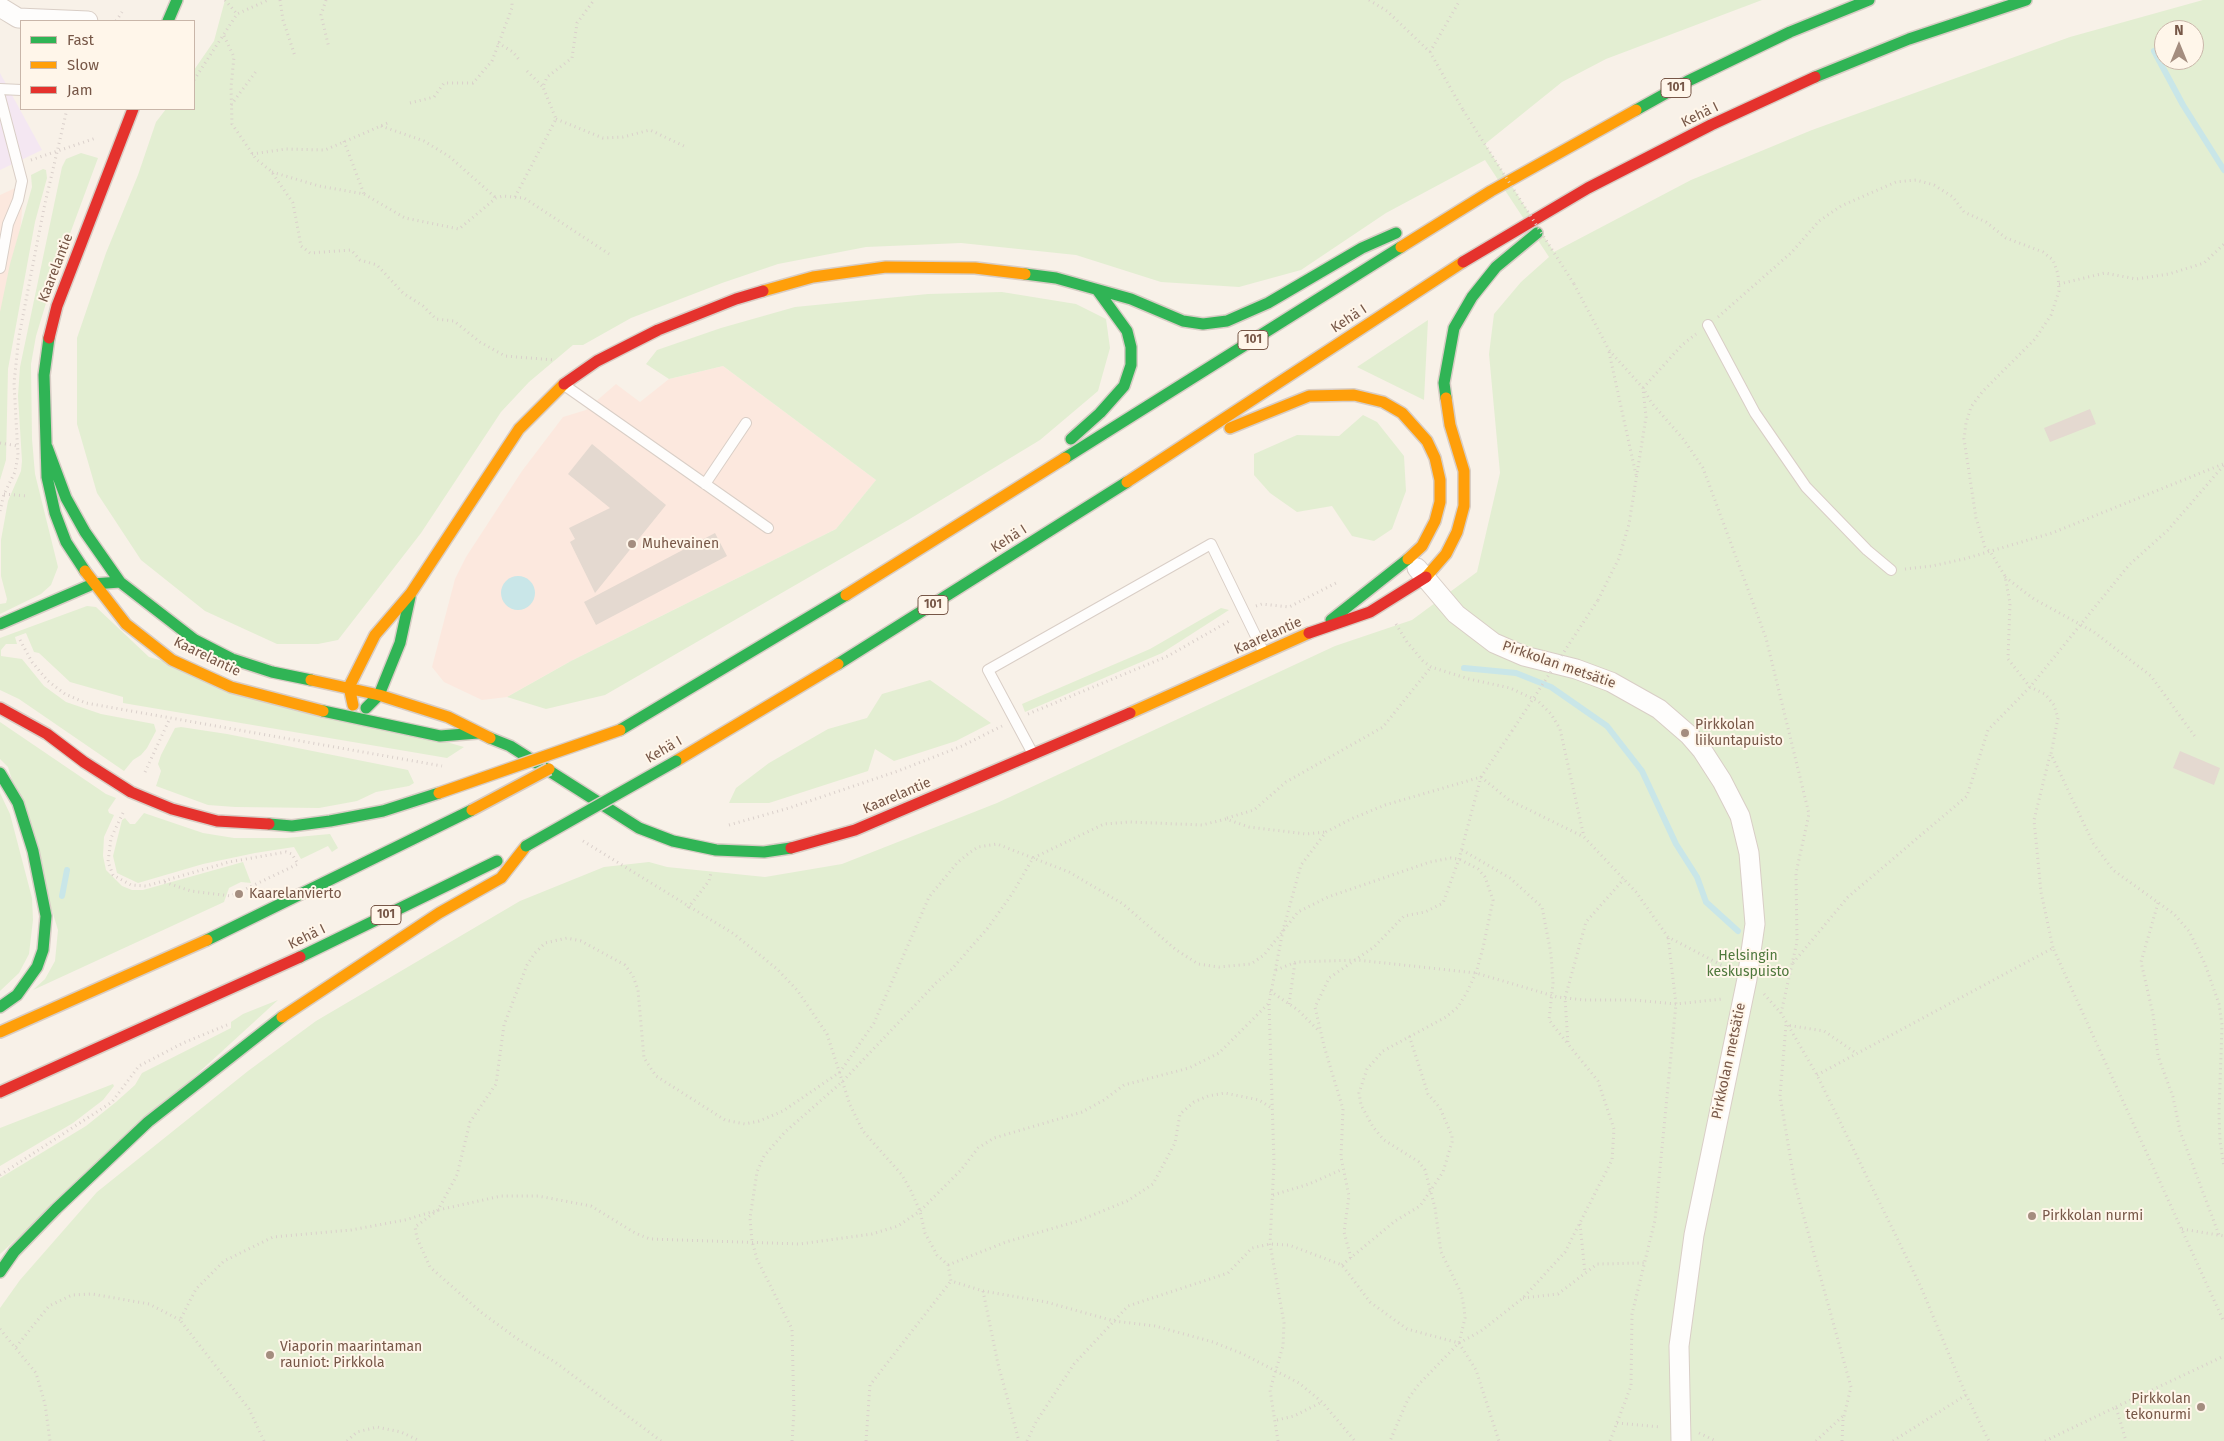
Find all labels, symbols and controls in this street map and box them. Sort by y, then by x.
legend [20,20,195,110]
north arrow [2154,20,2204,70]
text: N [2174,22,2184,39]
text: Fast [67,31,94,49]
text: Slow [67,56,99,74]
road number: 101 [1661,78,1691,98]
text: Jam [67,81,93,99]
street label: Kehä I [1679,99,1721,131]
street label: Kaarelantie [35,231,77,305]
street label: Kehä I [1328,301,1370,337]
road number: 101 [1238,330,1268,350]
street label: Kehä I [988,521,1030,557]
place label: Muhevainen [642,536,719,552]
marker: Muhevainen [626,538,638,550]
road number: 101 [918,596,948,614]
street label: Kaarelantie [1232,614,1304,658]
street label: Kaarelantie [171,634,243,680]
street label: Pirkkolan metsätie [1500,638,1618,692]
place label: Pirkkolan liikuntapuisto [1695,717,1783,750]
marker: Pirkkolan liikuntapuisto [1679,727,1691,739]
street label: Kehä I [643,733,685,767]
street label: Kaarelantie [860,774,934,818]
place label: Kaarelanvierto [249,886,342,902]
marker: Kaarelanvierto [233,888,245,900]
road number: 101 [371,906,401,924]
street label: Kehä I [286,921,328,953]
park label: Helsingin keskuspuisto [1707,948,1789,980]
street label: Pirkkolan metsätie [1708,1001,1750,1121]
place label: Pirkkolan nurmi [2042,1208,2143,1224]
marker: Pirkkolan nurmi [2026,1210,2038,1222]
place label: Viaporin maarintaman rauniot: Pirkkola [280,1339,422,1371]
marker: Viaporin maarintaman rauniot: Pirkkola [264,1349,276,1361]
place label: Pirkkolan tekonurmi [2126,1391,2191,1424]
marker: Pirkkolan tekonurmi [2195,1401,2207,1413]

